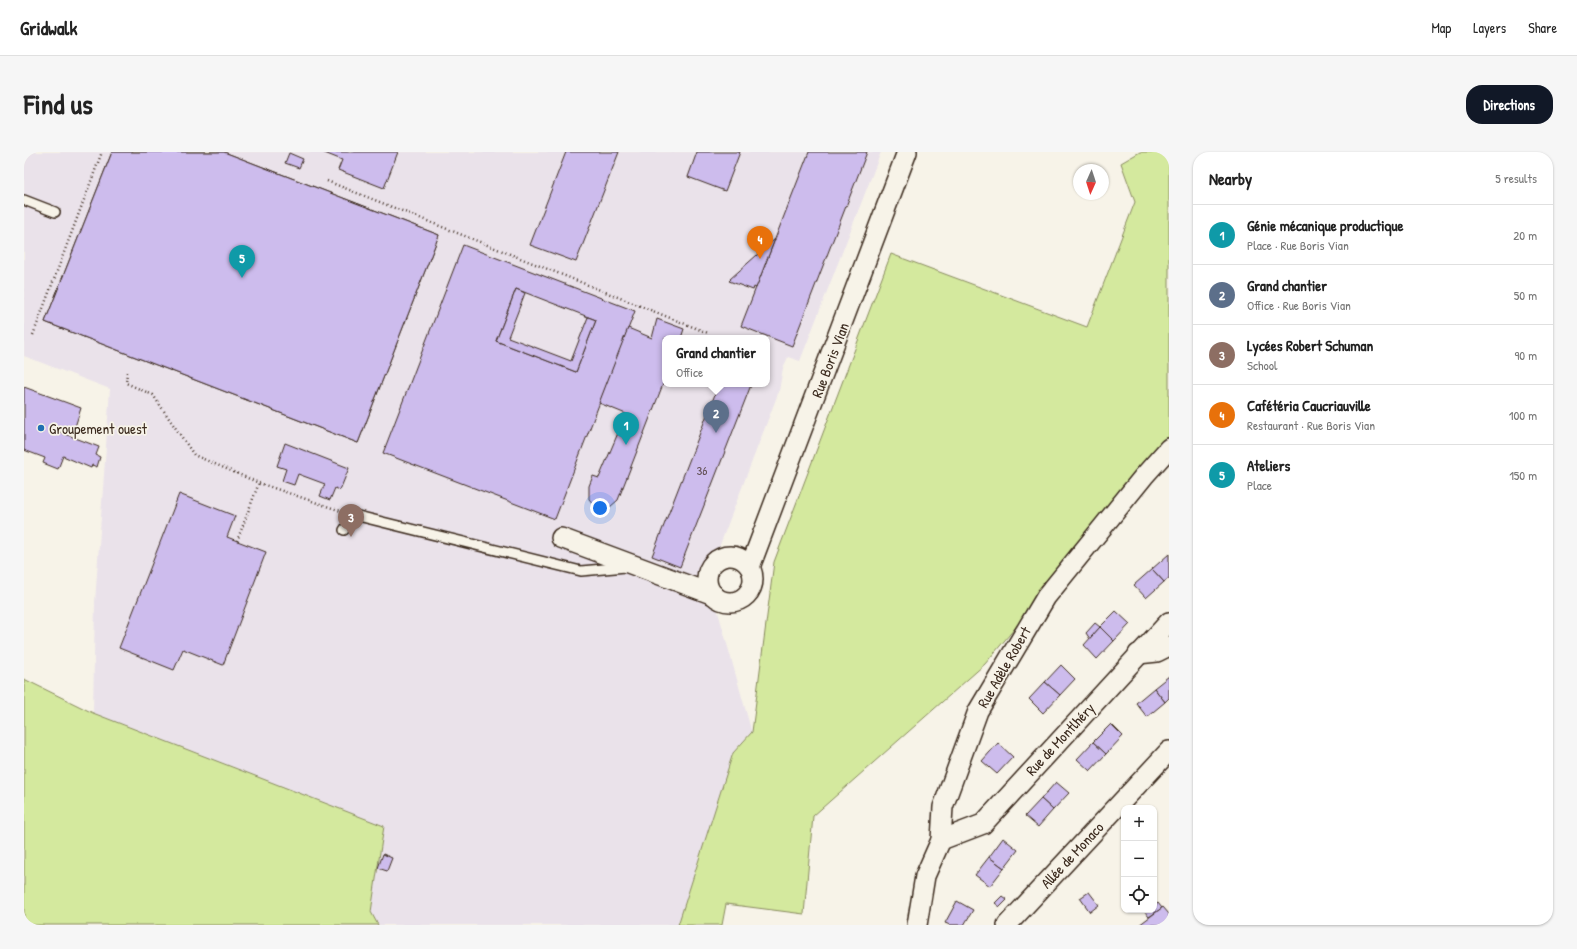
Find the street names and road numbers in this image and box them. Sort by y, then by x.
street label: Rue Boris Vian [806,319,854,401]
street label: Rue Adèle Robert [972,622,1036,712]
street label: Rue de Montlhéry [1021,698,1099,780]
street label: Allée de Monaco [1036,817,1108,893]

